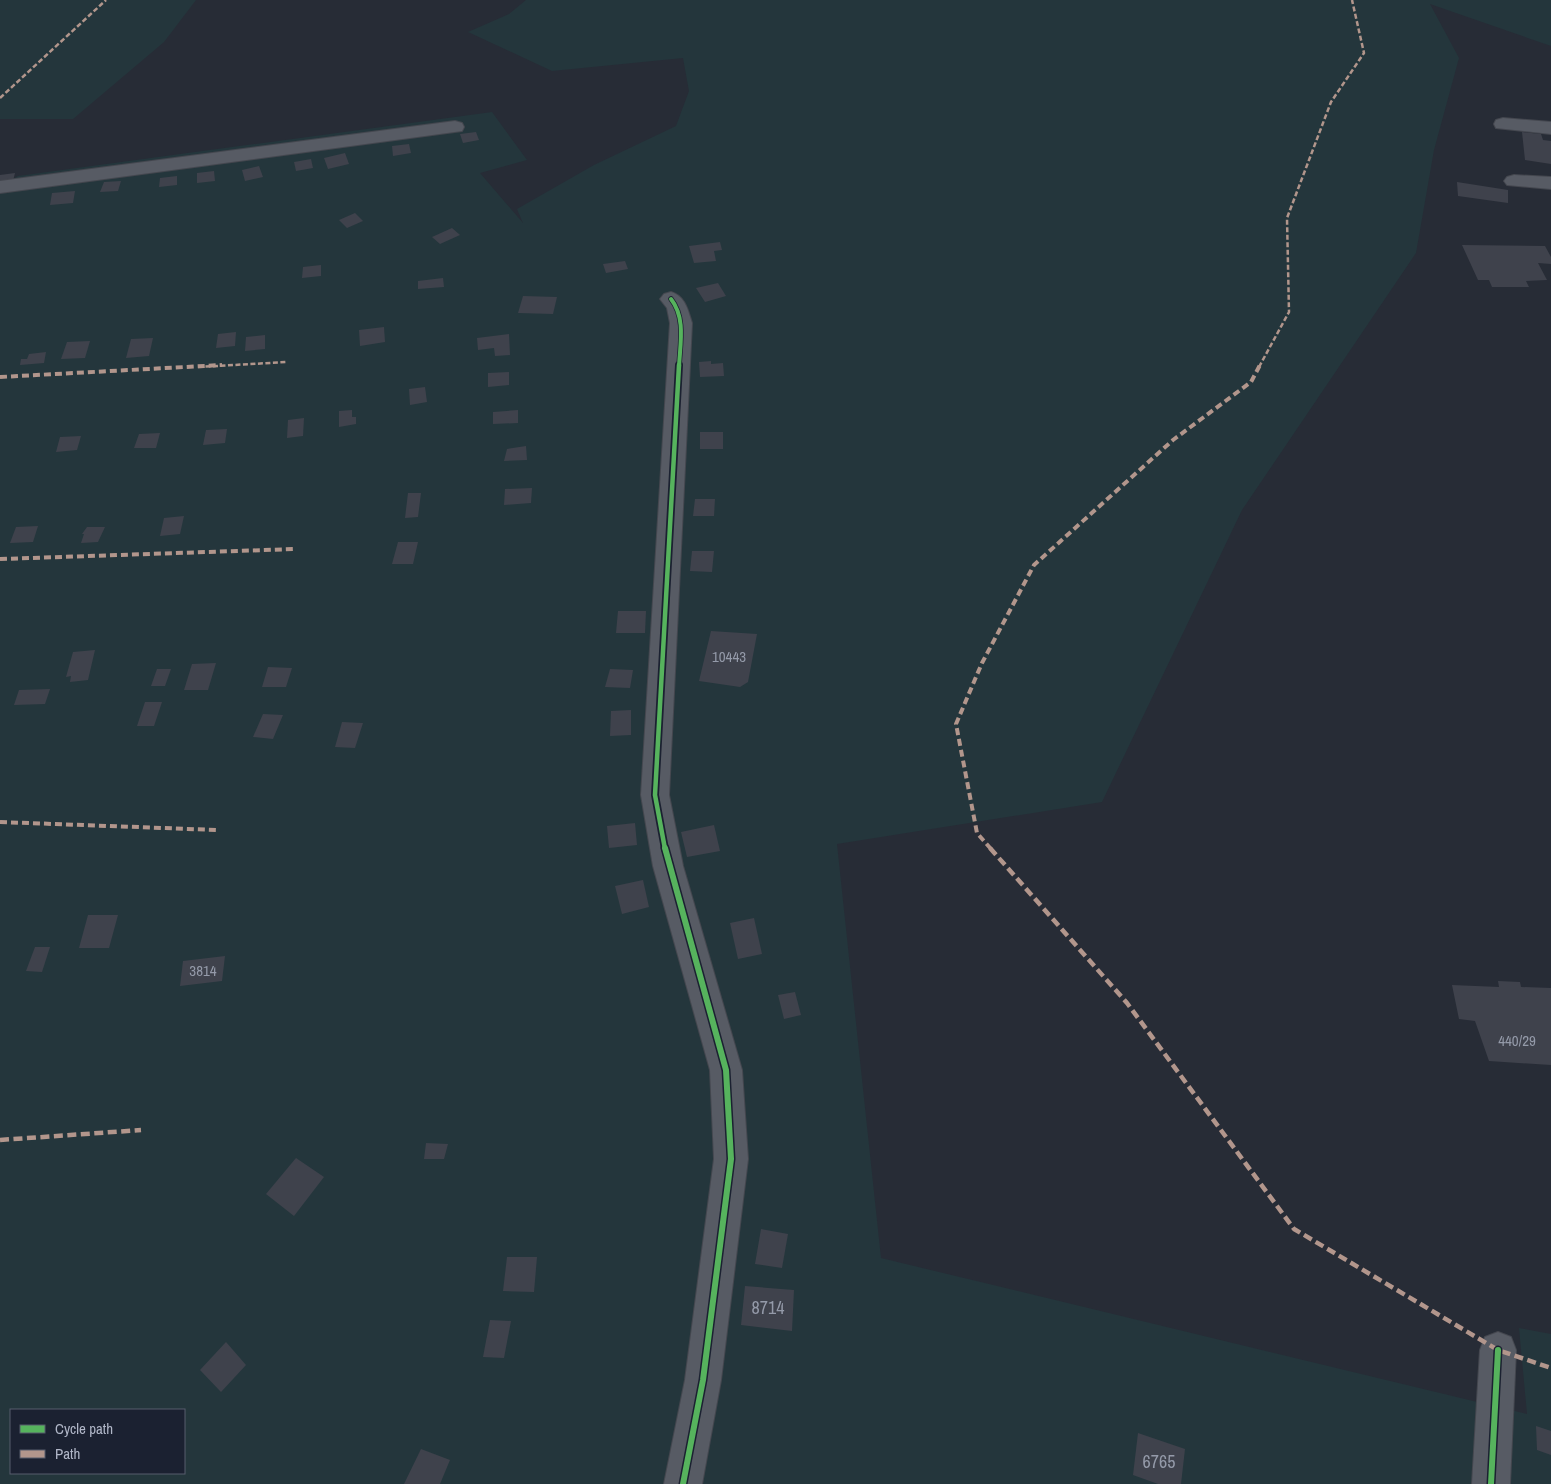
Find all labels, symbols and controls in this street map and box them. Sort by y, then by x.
house number: 10443 [712,646,746,667]
house number: 3814 [189,960,217,981]
house number: 440/29 [1498,1030,1536,1051]
house number: 8714 [752,1295,784,1320]
legend [10,1409,185,1474]
text: Cycle path [55,1418,113,1439]
text: Path [55,1443,80,1464]
house number: 6765 [1143,1449,1175,1474]

